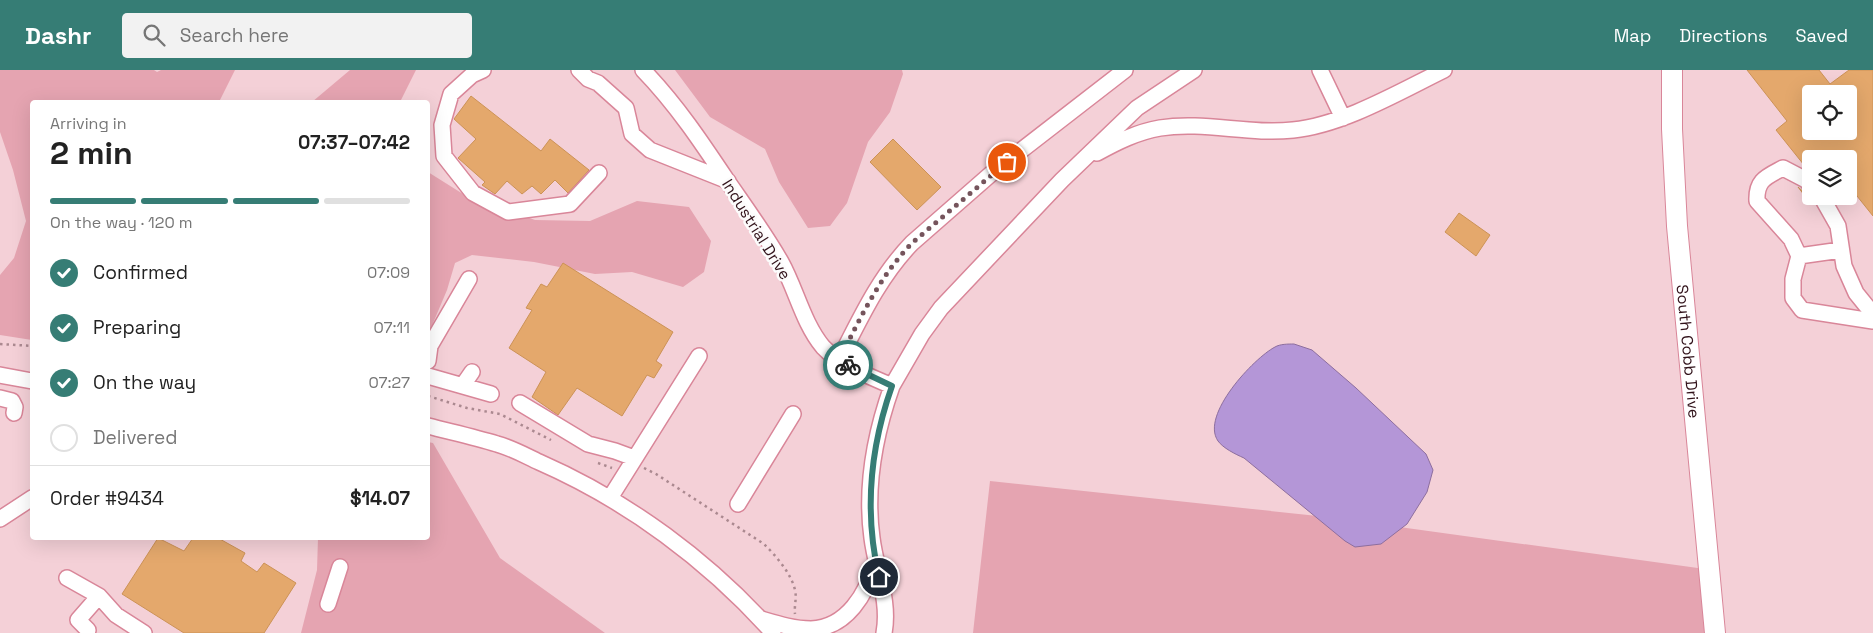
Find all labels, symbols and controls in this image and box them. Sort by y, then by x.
search box [122,13,472,58]
text: Dashr [25,20,92,51]
icon: search [140,21,168,49]
text: Search here [180,23,289,48]
text: Map [1614,24,1651,47]
text: Directions [1679,24,1768,47]
text: Saved [1796,24,1848,47]
map controls [1802,85,1857,205]
button: locate [1802,85,1857,140]
text: Arriving in [50,113,127,134]
text: 07:37–07:42 [298,130,410,155]
text: 2 min [50,133,133,173]
pin [986,141,1028,183]
icon: bag [993,148,1021,176]
button: layers [1802,150,1857,205]
street label: Industrial Drive [717,175,796,284]
text: On the way · 120 m [50,212,193,233]
icon: check [50,259,78,287]
text: Confirmed [93,260,188,285]
text: 07:09 [367,262,410,283]
street label: South Cobb Drive [1672,284,1705,419]
icon: check [50,314,78,342]
text: Preparing [93,315,181,340]
text: 07:11 [374,317,410,338]
courier [823,340,873,390]
icon: bike [834,351,862,379]
icon: check [50,369,78,397]
text: On the way [93,370,196,395]
text: 07:27 [368,372,410,393]
text: Delivered [93,425,178,450]
text: Order #9434 [50,486,164,511]
text: $14.07 [350,486,410,511]
pin [858,556,900,598]
icon: home [865,563,893,591]

